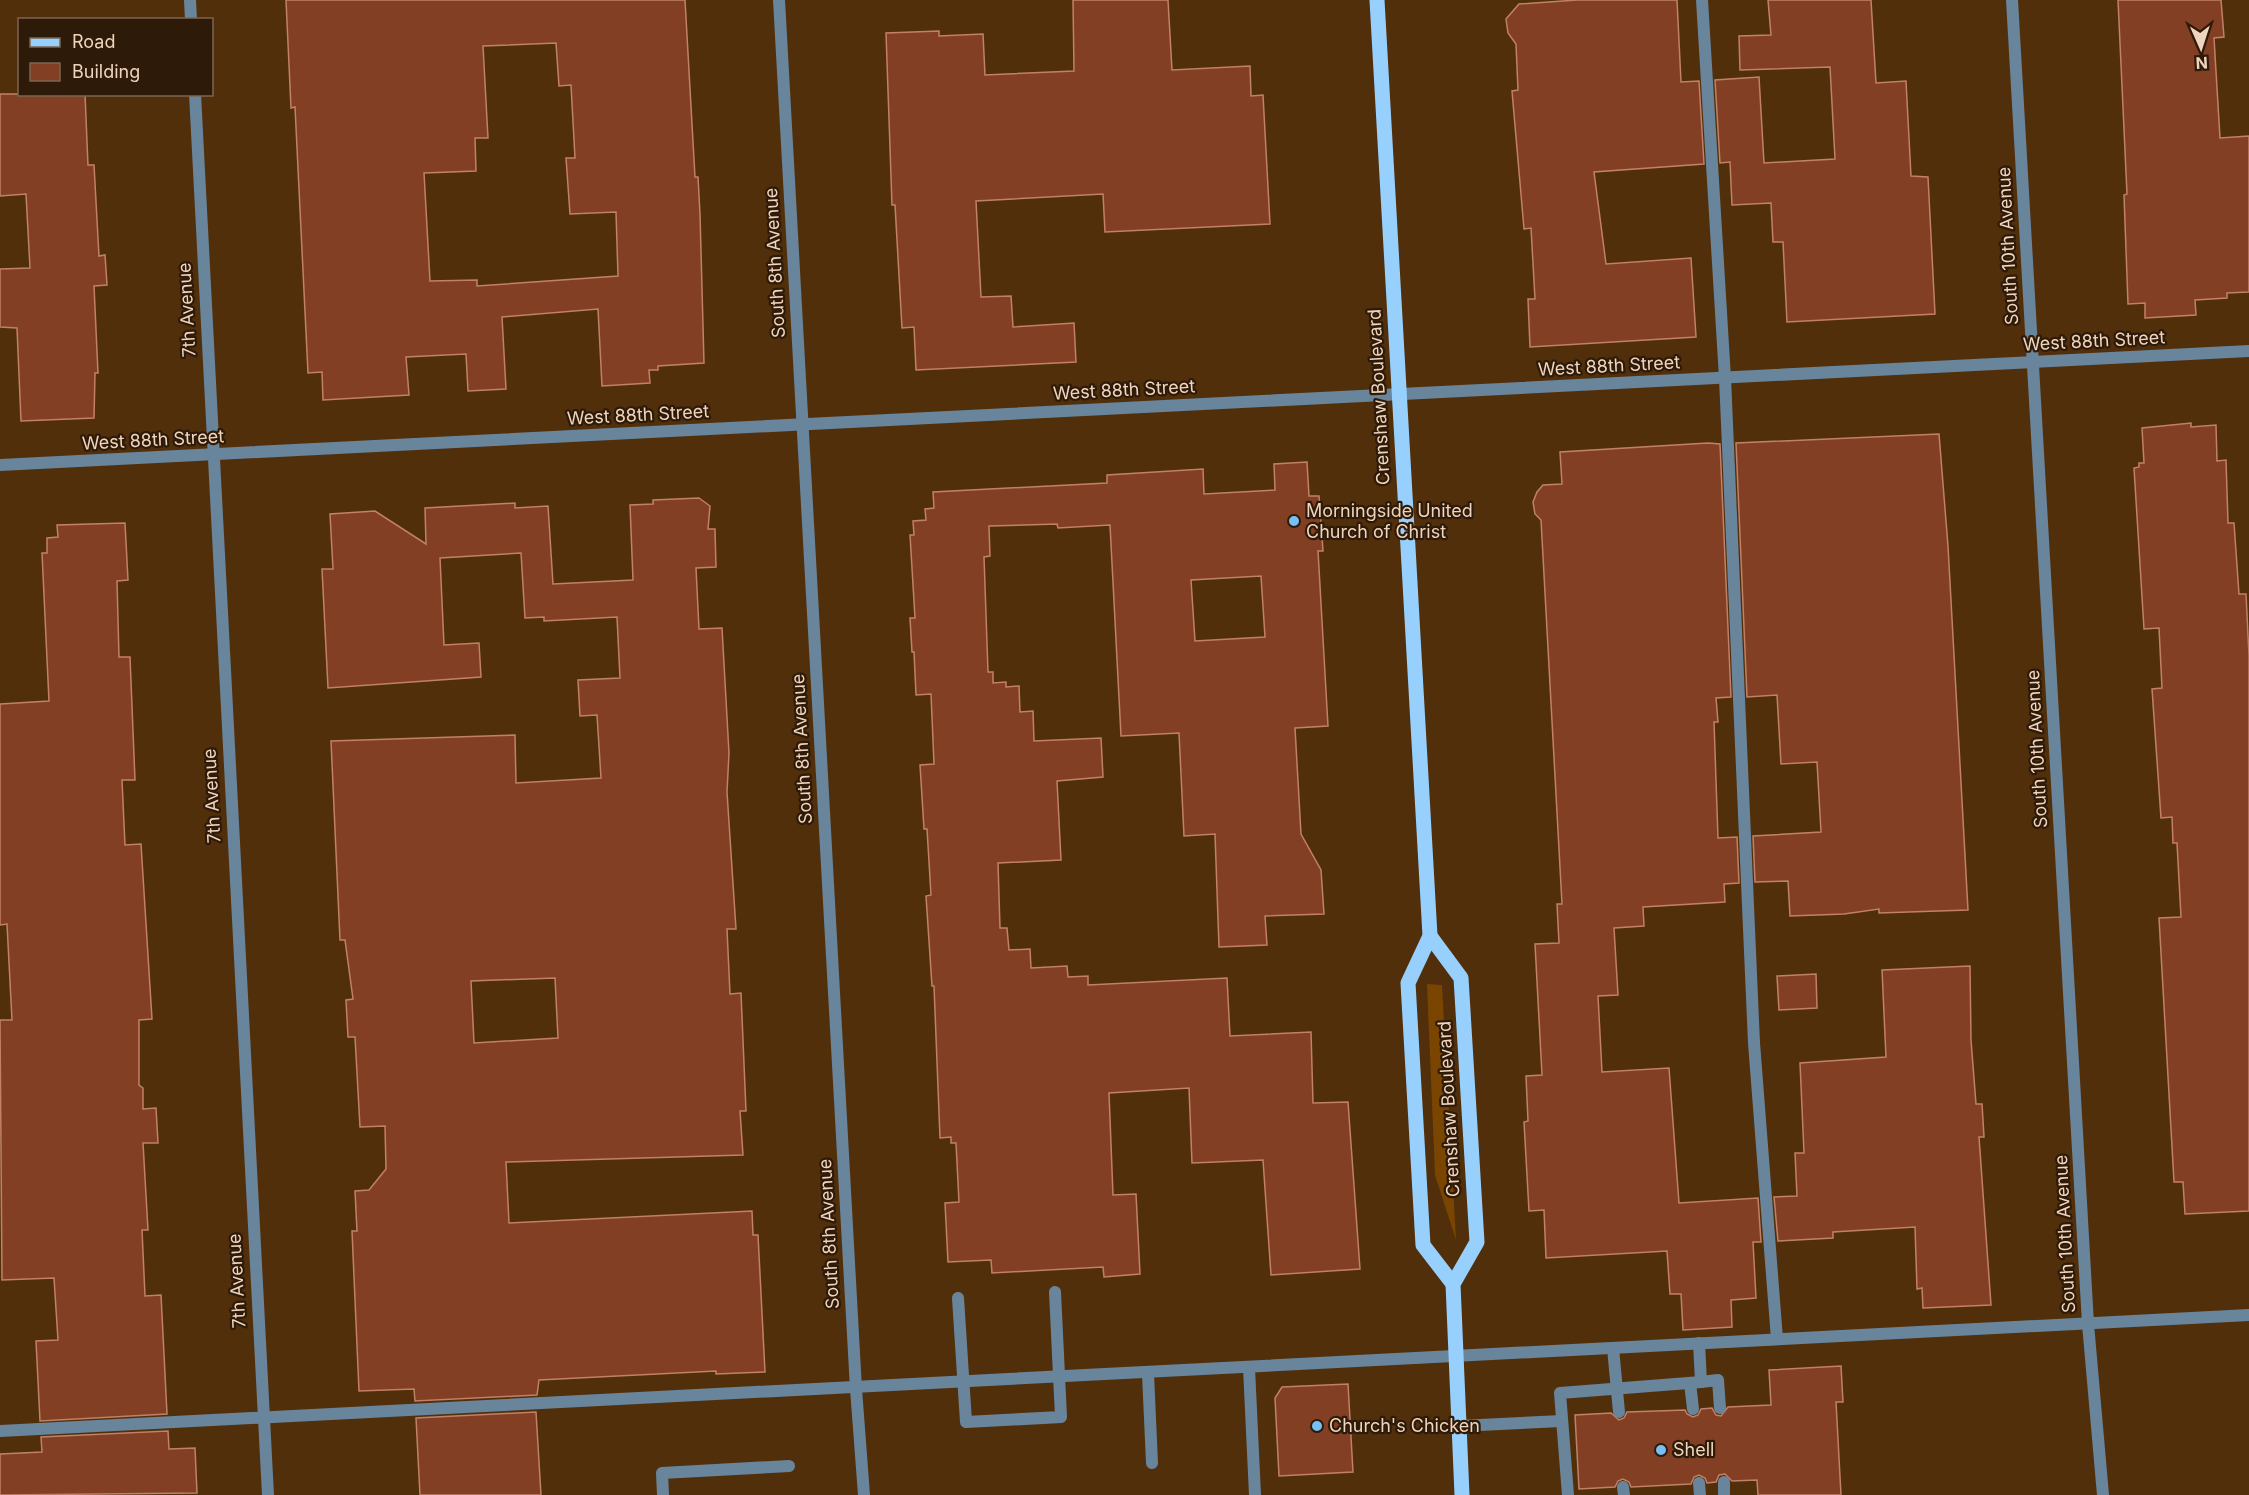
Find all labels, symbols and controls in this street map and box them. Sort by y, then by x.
legend [18,18,213,96]
north arrow [2171,18,2231,78]
text: Road [72,31,115,52]
text: N [2195,53,2208,73]
text: Building [72,61,140,82]
street label: South 10th Avenue [1993,166,2022,326]
street label: South 8th Avenue [760,187,789,339]
street label: 7th Avenue [174,262,199,358]
street label: Crenshaw Boulevard [1363,309,1394,486]
street label: West 88th Street [2022,326,2166,355]
street label: West 88th Street [1537,351,1681,380]
street label: West 88th Street [1052,375,1196,404]
street label: West 88th Street [566,400,710,429]
street label: West 88th Street [81,425,225,454]
place label: Morningside United Church of Christ [1306,500,1473,542]
marker: Morningside United Church of Christ [1287,514,1301,528]
street label: South 10th Avenue [2022,669,2051,829]
street label: South 8th Avenue [787,673,816,825]
street label: 7th Avenue [199,748,224,844]
street label: Crenshaw Boulevard [1433,1021,1464,1198]
street label: South 10th Avenue [2050,1154,2079,1314]
street label: South 8th Avenue [814,1158,843,1310]
street label: 7th Avenue [224,1233,249,1329]
place label: Church's Chicken [1329,1415,1480,1436]
marker: Church's Chicken [1310,1419,1324,1433]
place label: Shell [1673,1439,1714,1460]
marker: Shell [1654,1443,1668,1457]

